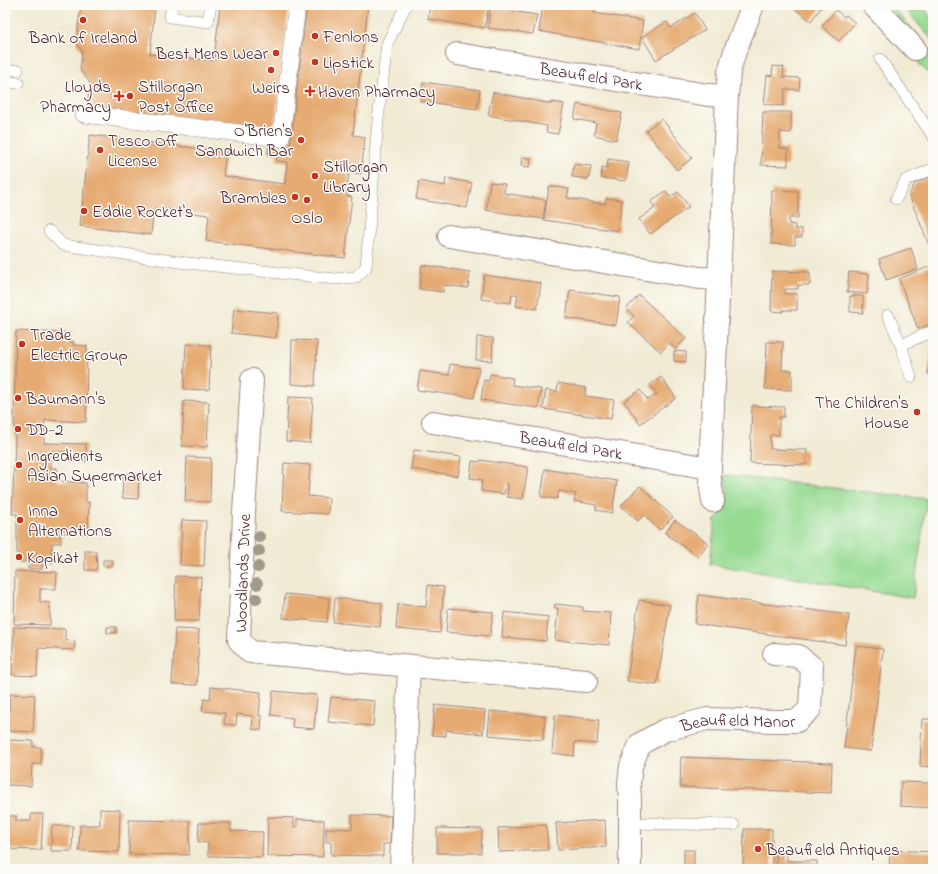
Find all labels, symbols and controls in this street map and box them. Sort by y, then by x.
marker: Bank of Ireland [78,15,88,25]
place label: Fenlons [322,25,379,50]
place label: Bank of Ireland [28,26,138,51]
marker: Fenlons [310,31,320,41]
place label: Best Mens Wear [155,42,269,67]
marker: Best Mens Wear [271,48,281,58]
place label: Lipstick [323,51,375,76]
marker: Lipstick [310,57,320,67]
street label: Beaufield Park [537,57,645,98]
marker: Weirs [266,65,276,75]
place label: Lloyds Pharmacy [40,75,111,121]
place label: Stillorgan Post Office [138,75,214,120]
place label: Weirs [252,76,290,101]
place label: Haven Pharmacy [318,80,435,106]
marker: Haven Pharmacy [305,86,315,96]
marker: Lloyds Pharmacy [114,91,124,101]
marker: Stillorgan Post Office [125,91,135,101]
place label: O'Brien's Sandwich Bar [195,119,294,164]
place label: Tesco Off License [108,129,179,174]
marker: O'Brien's Sandwich Bar [296,135,306,145]
marker: Tesco Off License [95,145,105,155]
place label: Stillorgan Library [323,155,388,201]
marker: Stillorgan Library [310,171,320,181]
place label: Brambles [219,186,287,211]
marker: Brambles [290,192,300,202]
marker: Oslo [302,195,312,205]
place label: Eddie Rocket's [92,200,193,225]
marker: Eddie Rocket's [79,206,89,216]
place label: Oslo [291,206,323,231]
place label: Trade Electric Group [30,323,128,368]
marker: Trade Electric Group [17,339,27,349]
place label: Baumann's [25,387,106,412]
place label: The Children's House [815,391,909,436]
marker: Baumann's [13,393,23,403]
marker: The Children's House [912,407,922,417]
place label: DD-2 [25,418,63,443]
marker: DD-2 [13,424,23,434]
street label: Beaufield Park [517,425,625,467]
place label: Ingredients Asian Supermarket [27,444,162,489]
marker: Ingredients Asian Supermarket [14,460,24,470]
place label: Inna Alternations [28,499,112,544]
street label: Woodlands Drive [229,513,258,633]
marker: Inna Alternations [15,515,25,525]
place label: Kopikat [27,546,79,571]
marker: Kopikat [14,552,24,562]
street label: Beaufield Manor [677,708,796,740]
place label: Beaufield Antiques [765,838,900,863]
marker: Beaufield Antiques [753,844,763,854]

